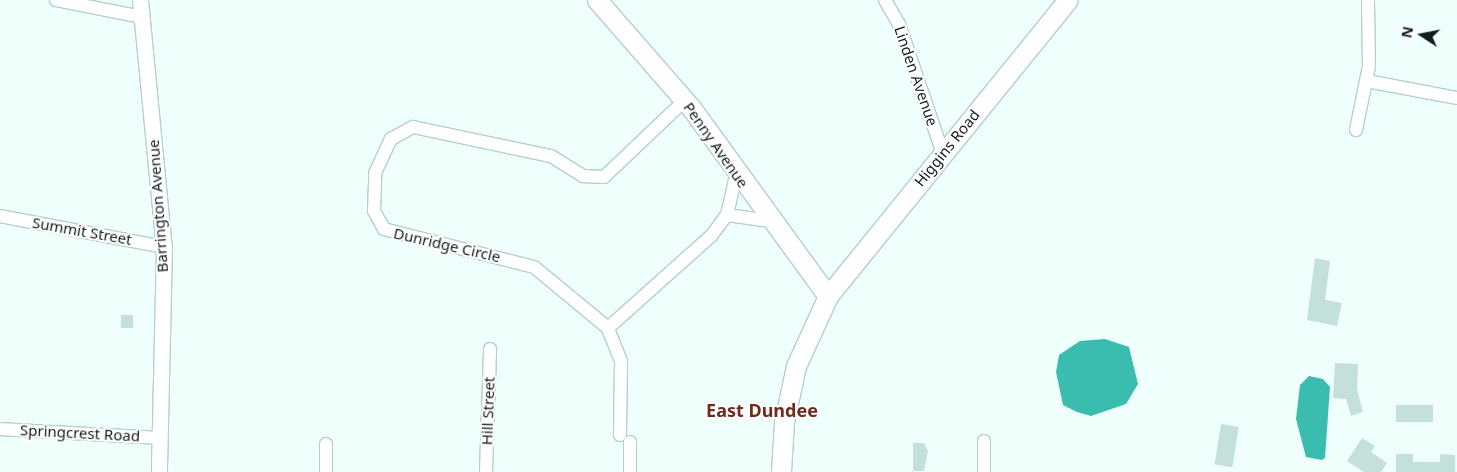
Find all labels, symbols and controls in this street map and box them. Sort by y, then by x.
north arrow [1397,10,1447,60]
street label: Linden Avenue [890,24,942,128]
text: N [1396,25,1417,39]
street label: Penny Avenue [680,99,752,191]
street label: Higgins Road [911,106,983,190]
street label: Barrington Avenue [144,139,172,273]
street label: Summit Street [31,213,133,249]
street label: Dunridge Circle [392,224,502,266]
street label: Hill Street [478,376,498,446]
district label: East Dundee [706,399,818,421]
street label: Springcrest Road [20,421,140,445]

